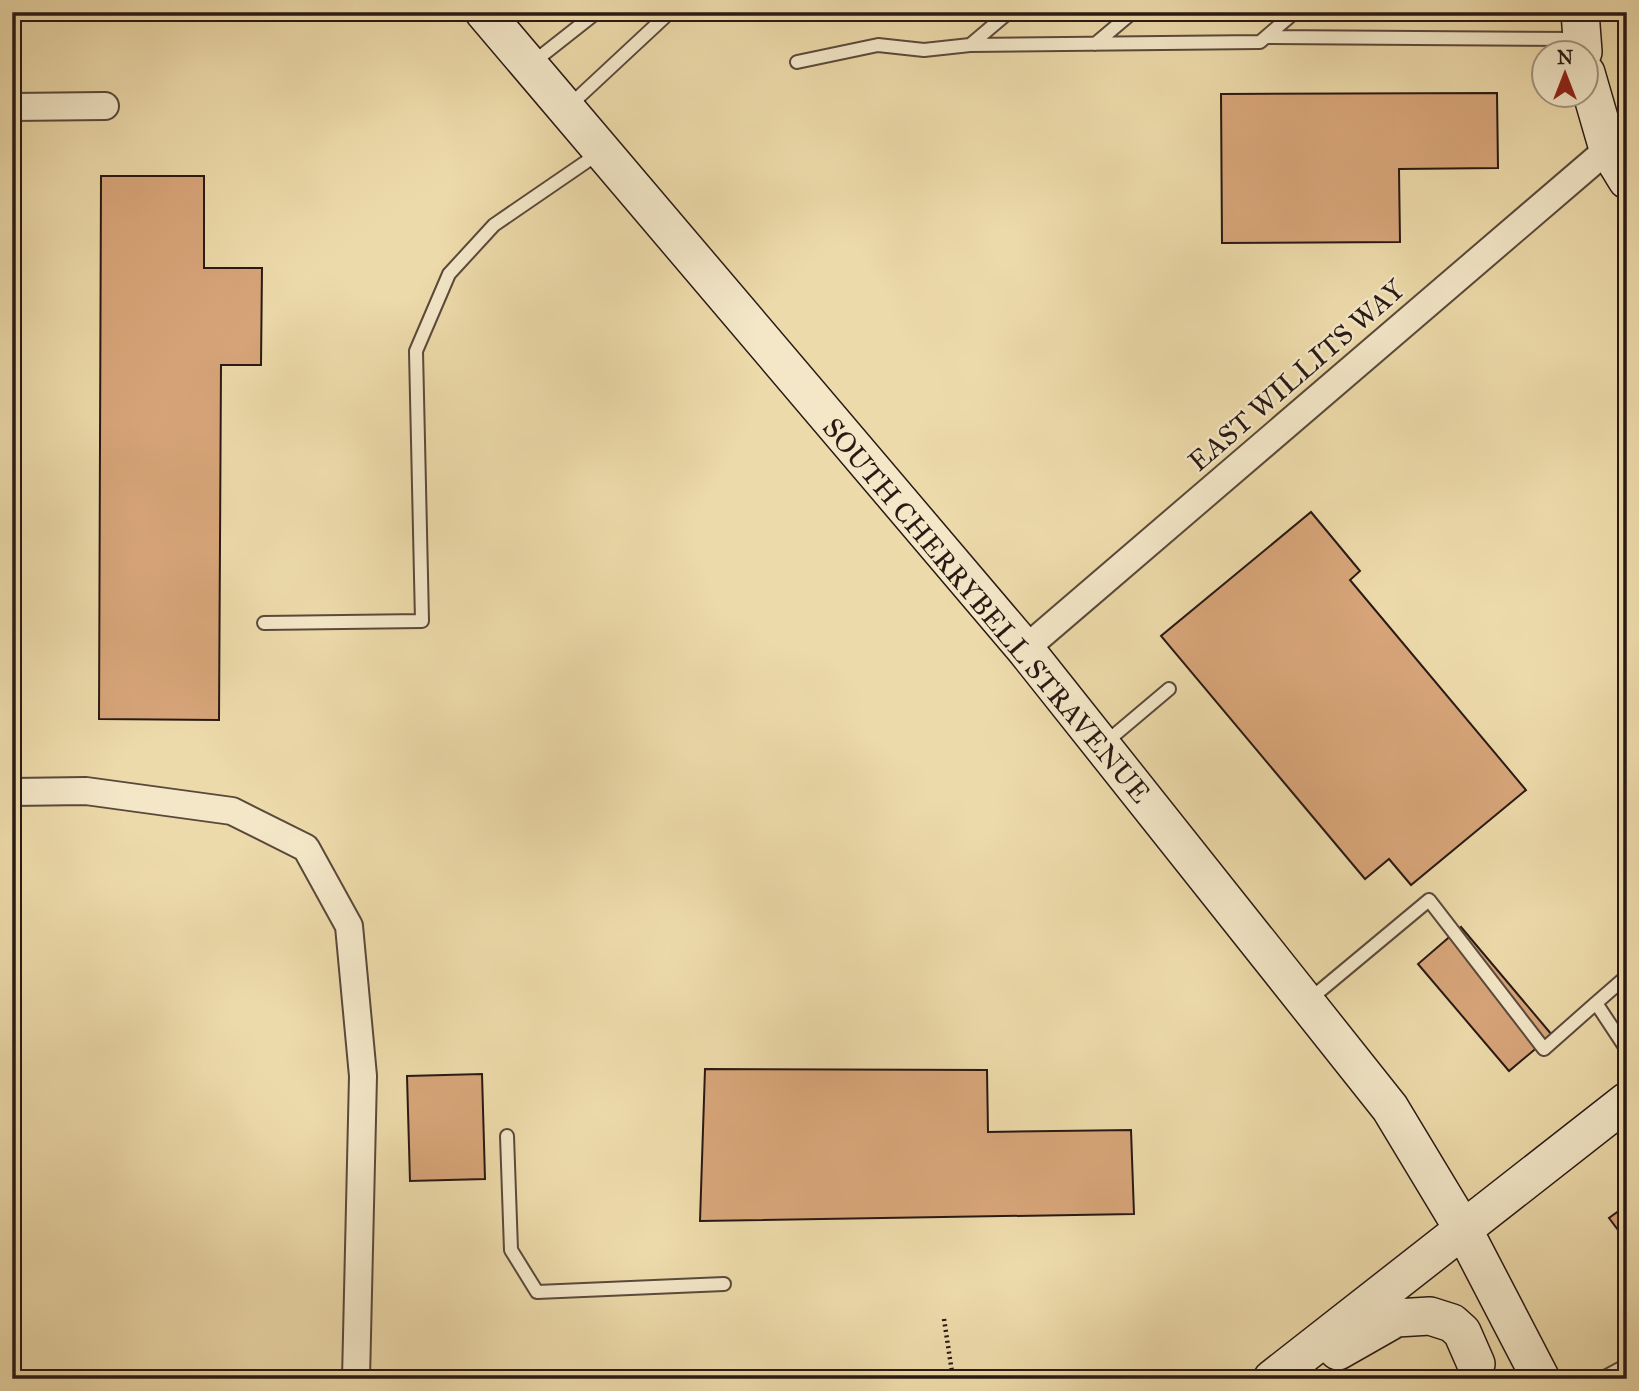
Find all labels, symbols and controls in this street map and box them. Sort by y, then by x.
north arrow [1530,38,1600,108]
text: N [1557,46,1573,69]
street label: EAST WILLITS WAY [1181,271,1412,479]
street label: SOUTH CHERRYBELL STRAVENUE [815,411,1158,810]

